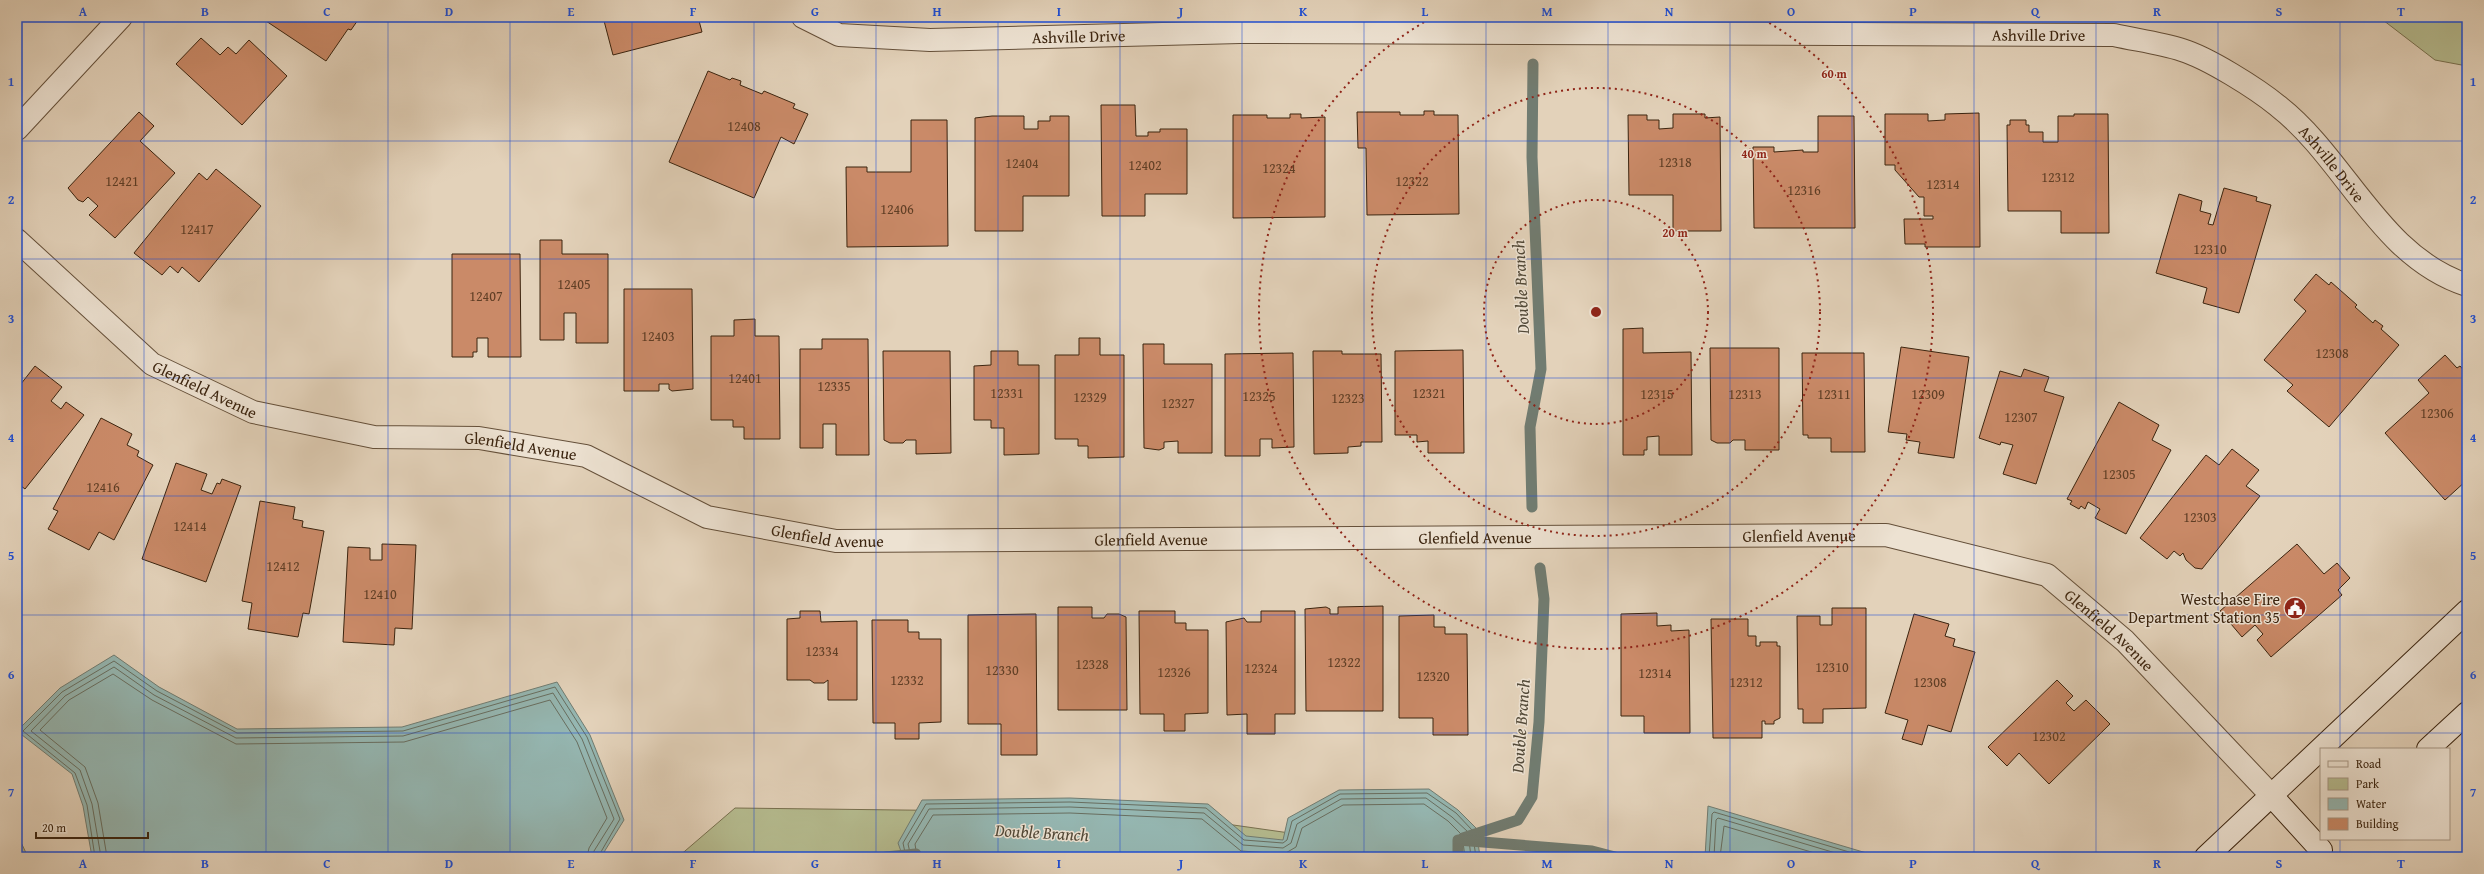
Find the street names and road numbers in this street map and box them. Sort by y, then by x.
street label: Ashville Drive [1032,23,1126,49]
street label: Ashville Drive [1992,23,2085,47]
street label: Ashville Drive [2293,120,2371,207]
street label: Glenfield Avenue [149,354,261,424]
street label: Glenfield Avenue [465,426,579,466]
street label: Glenfield Avenue [769,517,884,553]
street label: Glenfield Avenue [1742,523,1856,548]
street label: Glenfield Avenue [1418,525,1532,550]
street label: Glenfield Avenue [1094,527,1208,552]
street label: Glenfield Avenue [2059,583,2160,677]

